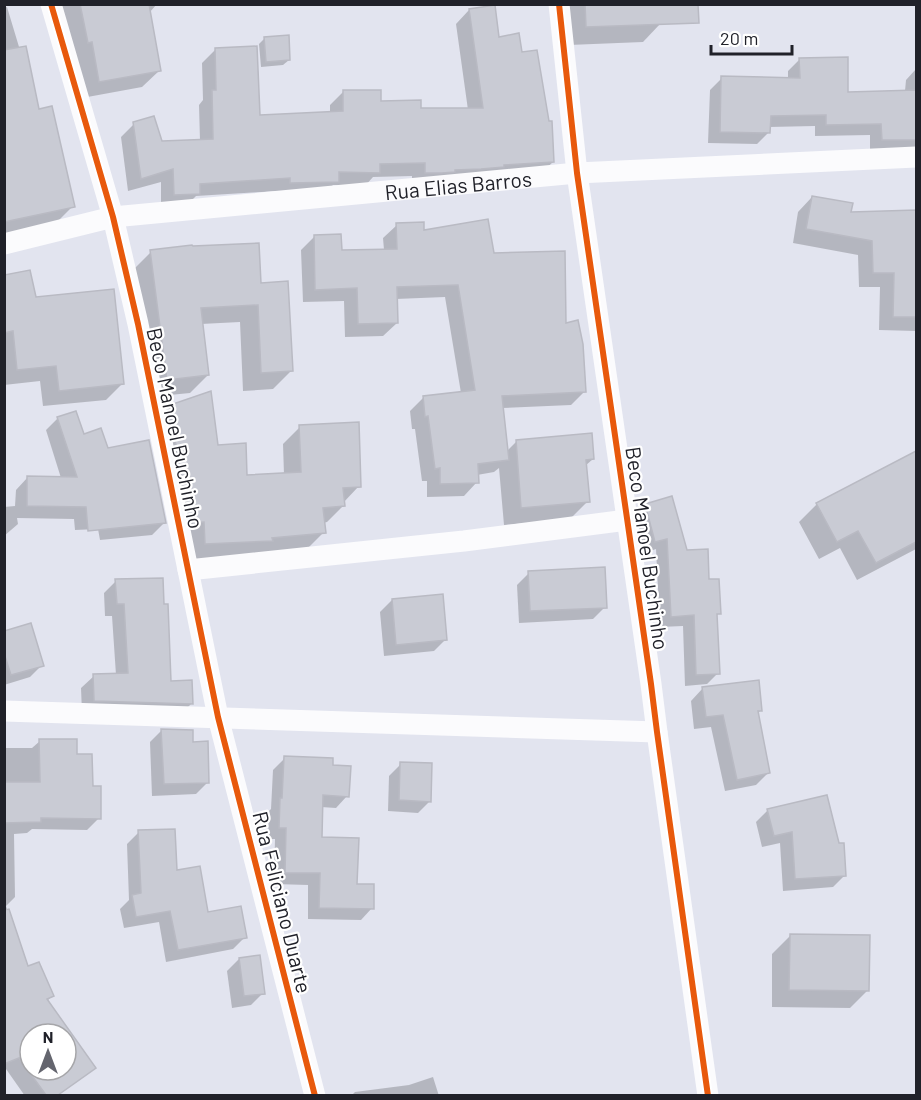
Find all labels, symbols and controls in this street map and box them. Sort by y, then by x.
scale bar [711,18,792,56]
text: 20 m [720,27,758,49]
street label: Rua Elias Barros [384,165,533,204]
street label: Beco Manoel Buchinho [142,325,210,531]
street label: Beco Manoel Buchinho [621,445,675,651]
street label: Rua Feliciano Duarte [248,809,318,995]
north arrow [18,1022,78,1082]
text: N [43,1027,53,1046]

